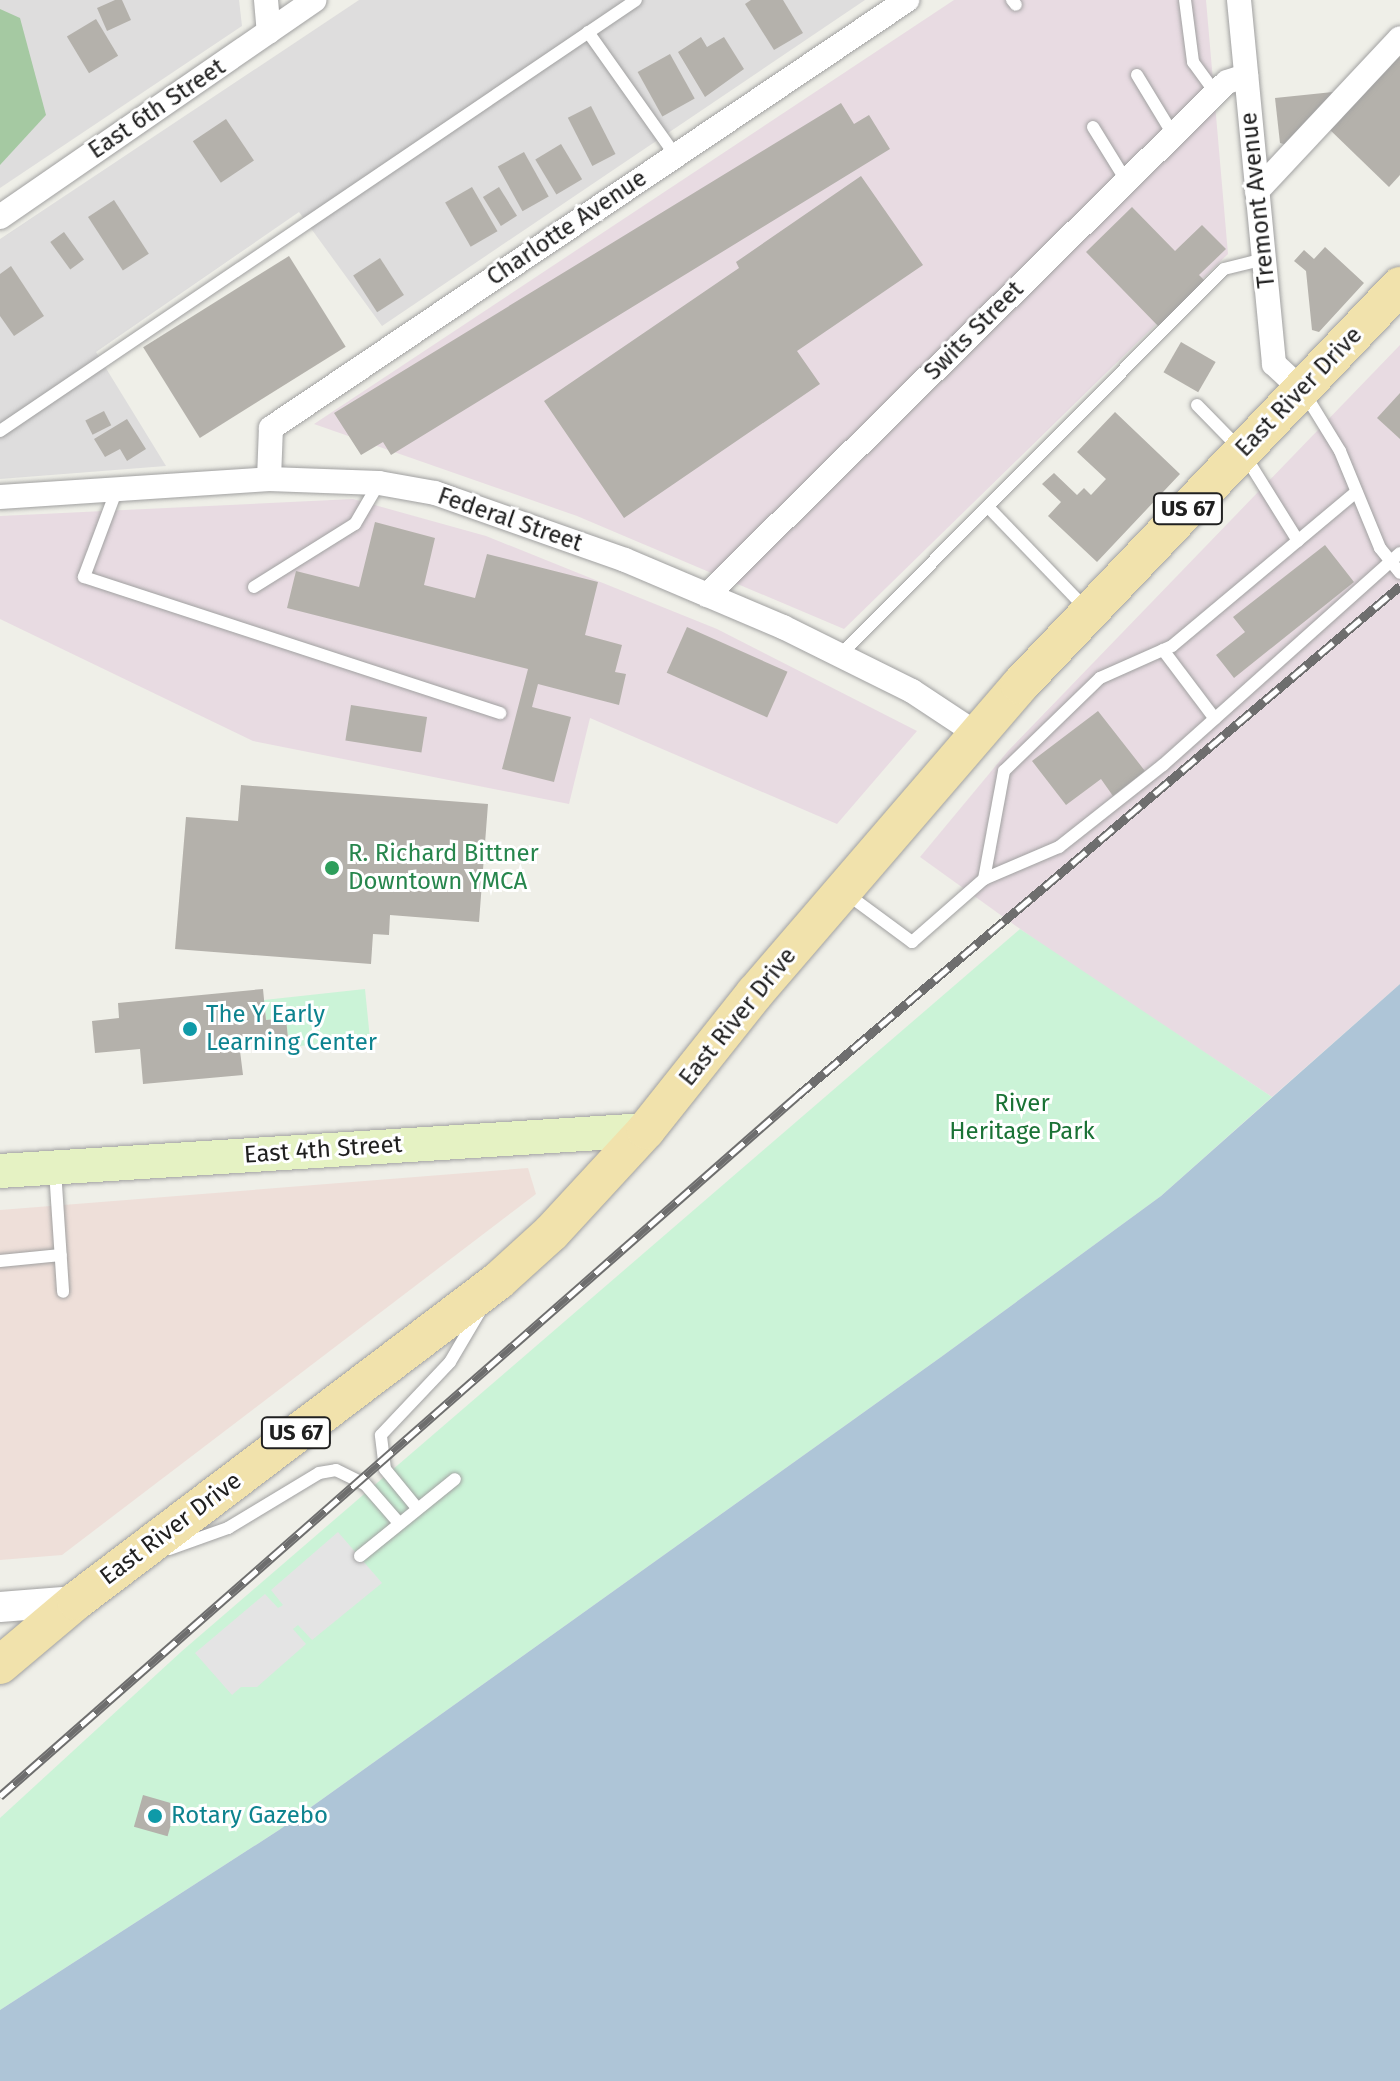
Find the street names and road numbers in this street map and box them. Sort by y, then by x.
street label: East 6th Street [83,53,231,165]
street label: Tremont Avenue [1234,111,1282,289]
street label: Charlotte Avenue [482,164,652,292]
street label: Swits Street [918,275,1030,387]
street label: East River Drive [1230,321,1368,463]
street label: Federal Street [434,482,586,558]
road number: US 67 [1152,491,1224,527]
street label: East River Drive [673,942,803,1092]
street label: East 4th Street [243,1130,403,1170]
road number: US 67 [260,1415,332,1451]
street label: East River Drive [95,1466,247,1592]

